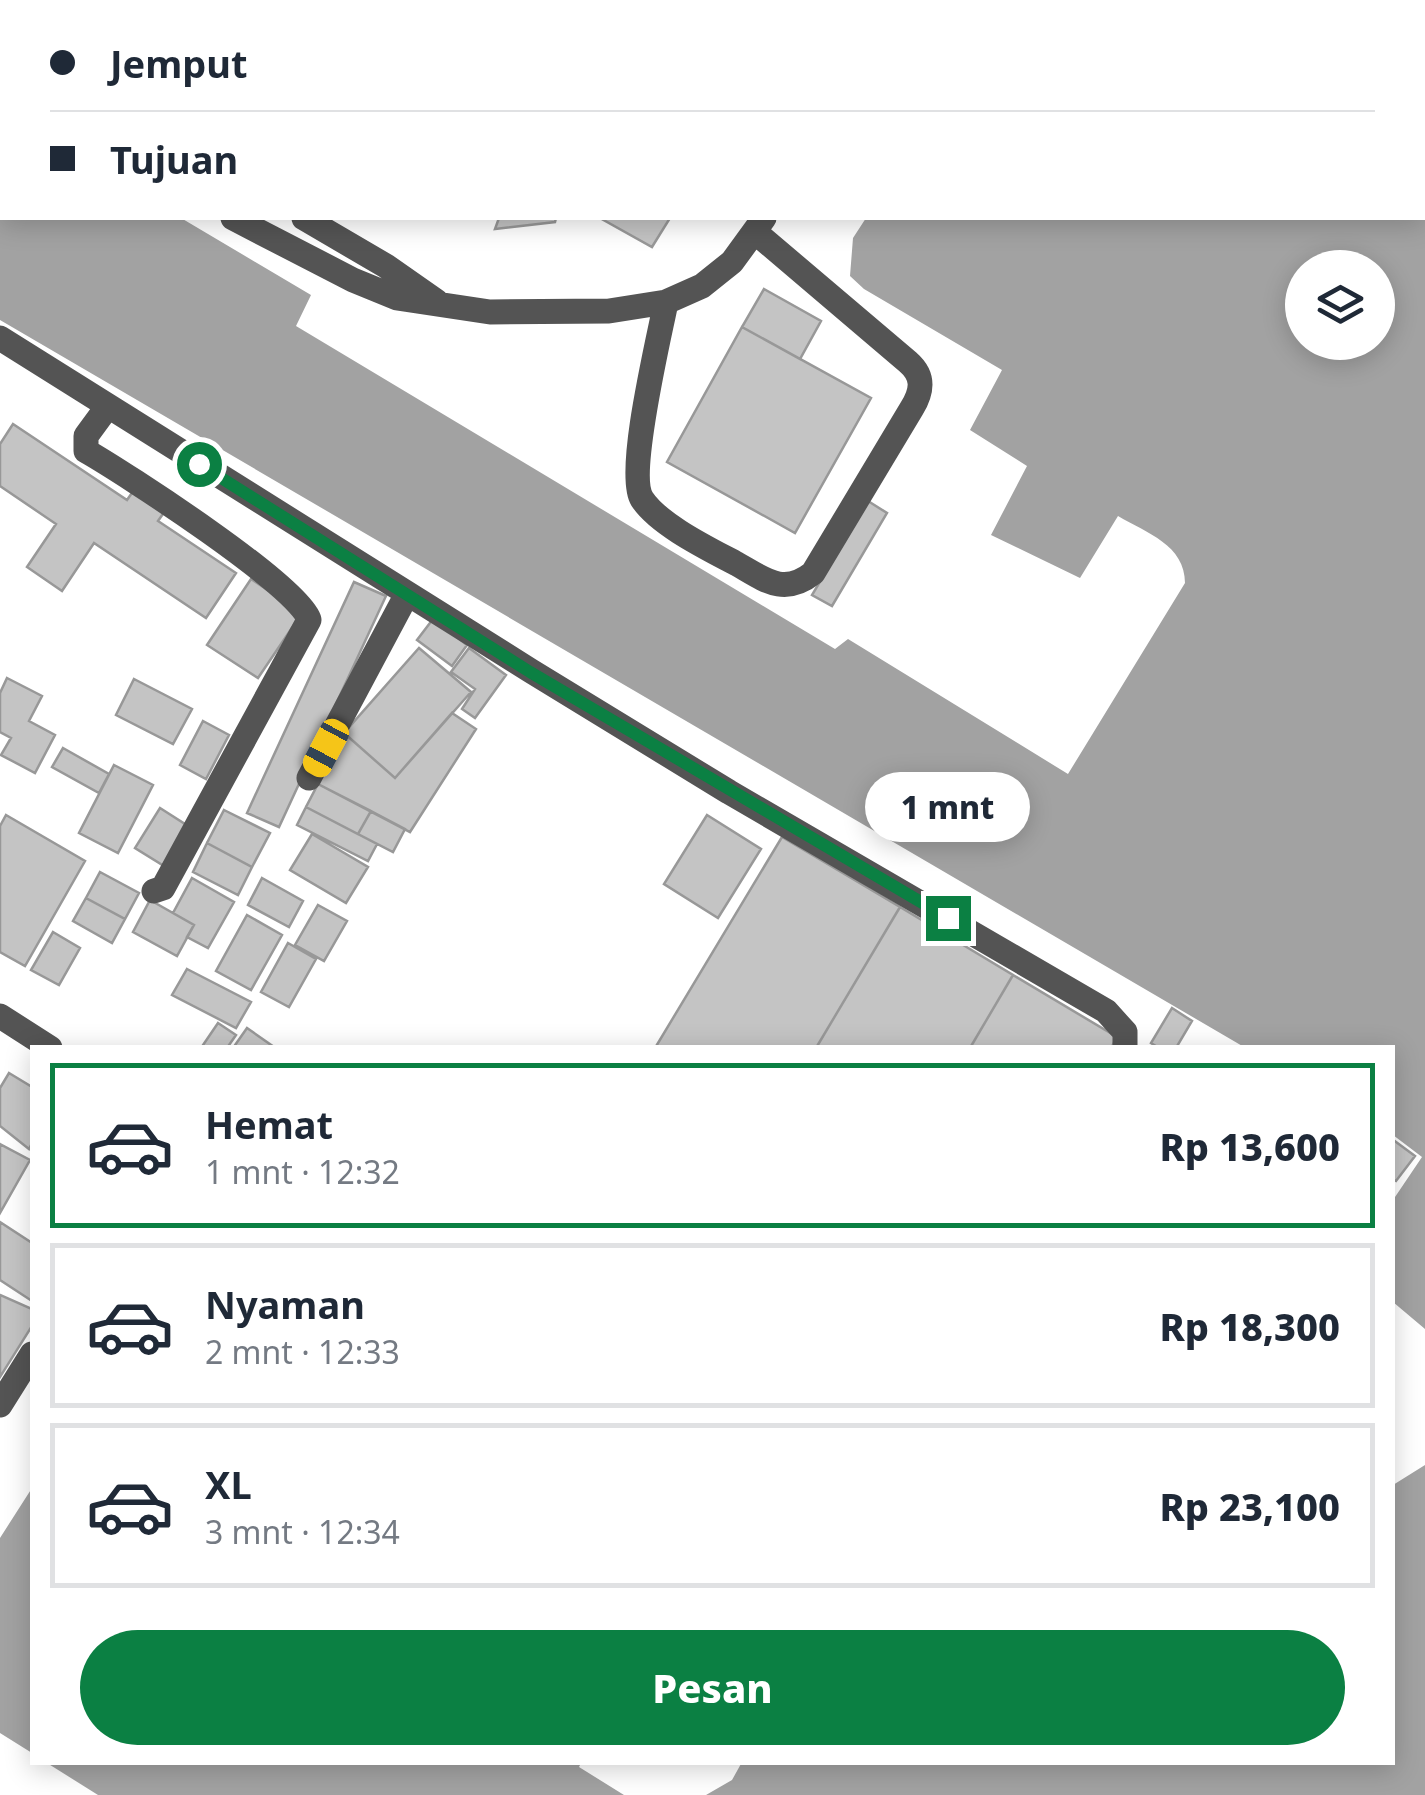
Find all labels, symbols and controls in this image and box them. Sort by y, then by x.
text: Jemput [110,37,248,89]
text: Tujuan [110,133,238,185]
map controls [1285,250,1395,360]
button: layers [1285,250,1395,360]
route start [177,442,222,487]
car [299,714,353,782]
callout: 1 mnt [866,773,1030,843]
text: 1 mnt [901,785,994,828]
route end [926,896,971,941]
text: Hemat [205,1098,333,1150]
icon: car [85,1101,175,1191]
text: Rp 13,600 [1160,1120,1340,1172]
text: 1 mnt · 12:32 [205,1150,400,1193]
text: Nyaman [205,1278,365,1330]
icon: car [85,1281,175,1371]
text: Rp 18,300 [1160,1300,1340,1352]
text: 2 mnt · 12:33 [205,1330,400,1373]
text: XL [205,1458,252,1510]
icon: car [85,1461,175,1551]
text: Rp 23,100 [1160,1480,1340,1532]
text: 3 mnt · 12:34 [205,1510,400,1553]
button: Pesan [80,1630,1345,1745]

